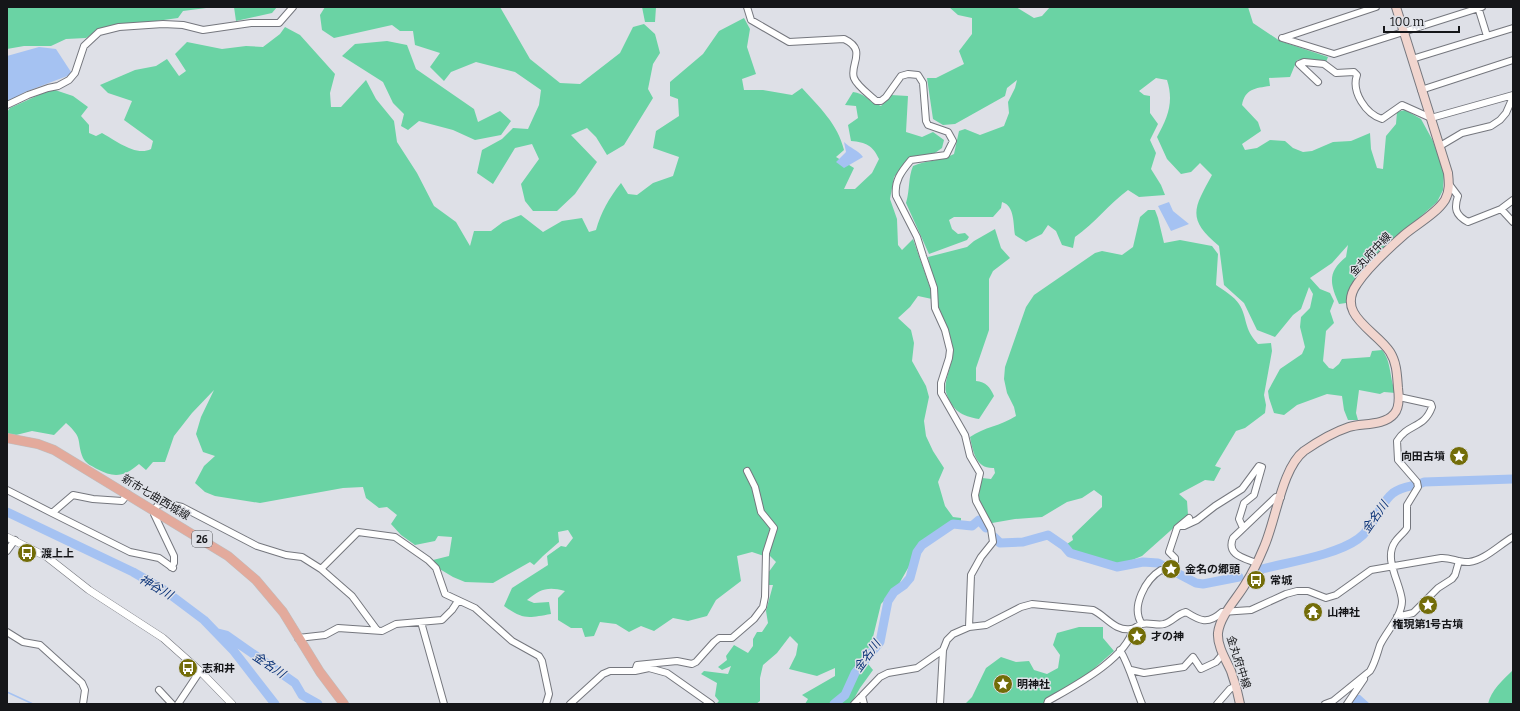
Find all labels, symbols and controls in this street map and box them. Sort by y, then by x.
scale bar [1384,8,1459,34]
text: 100 m [1390,15,1425,29]
street label: 金丸府中線 [1347,230,1394,279]
place icon: 向田古墳 [1448,445,1470,467]
place label: 向田古墳 [1401,450,1445,463]
street label: 新市七曲西城線 [119,472,192,523]
water label: 金名川 [1359,497,1392,536]
road number: 26 [192,531,212,547]
bus stop icon: 渡上上 [16,542,38,564]
place label: 渡上上 [41,547,74,560]
place icon: 金名の郷頭 [1160,558,1182,580]
place label: 金名の郷頭 [1185,563,1240,576]
bus stop icon: 常城 [1245,569,1267,591]
water label: 神谷川 [137,572,177,603]
place label: 常城 [1270,574,1293,587]
place icon: 権現第1号古墳 [1417,594,1439,616]
temple icon: 山神社 [1302,601,1324,623]
place label: 山神社 [1327,606,1360,619]
place label: 権現第1号古墳 [1393,618,1463,631]
place icon: 才の神 [1126,625,1148,647]
place label: 才の神 [1151,630,1184,643]
street label: 金丸府中線 [1224,634,1253,690]
water label: 金名川 [851,636,884,675]
water label: 金名川 [250,649,289,682]
bus stop icon: 志和井 [177,657,199,679]
place label: 志和井 [202,662,235,675]
place icon: 明神社 [992,673,1014,695]
place label: 明神社 [1017,678,1050,691]

